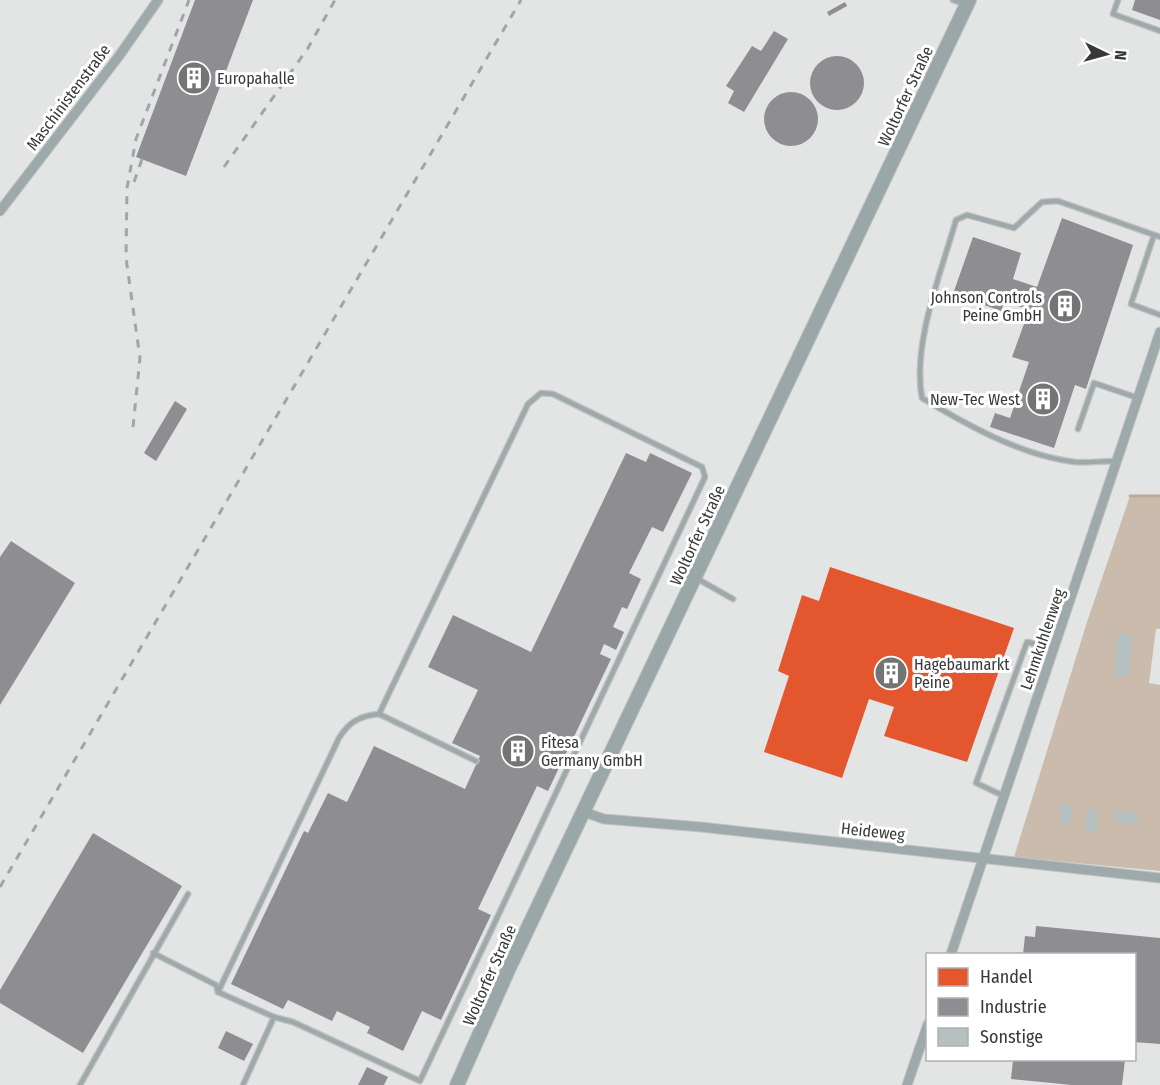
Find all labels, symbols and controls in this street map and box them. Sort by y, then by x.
north arrow [1076,24,1136,84]
street label: Maschinistenstraße [22,41,114,154]
street label: Woltorfer Straße [874,43,937,149]
text: N [1111,50,1130,61]
building icon: Europahalle [176,60,212,96]
place label: Europahalle [217,69,295,88]
place label: Johnson Controls Peine GmbH [930,288,1042,325]
building icon: Johnson Controls Peine GmbH [1047,288,1083,324]
building icon: New-Tec West [1025,381,1061,417]
place label: New-Tec West [930,390,1021,409]
street label: Woltorfer Straße [666,482,729,588]
street label: Lehmkuhlenweg [1016,586,1069,692]
building icon: Hagebaumarkt Peine [873,655,909,691]
place label: Hagebaumarkt Peine [914,655,1010,692]
building icon: Fitesa Germany GmbH [500,733,536,769]
place label: Fitesa Germany GmbH [541,733,643,770]
street label: Heideweg [840,819,906,844]
street label: Woltorfer Straße [459,922,520,1028]
legend [926,953,1136,1061]
text: Handel [980,966,1033,988]
text: Industrie [980,996,1047,1018]
text: Sonstige [980,1026,1043,1048]

